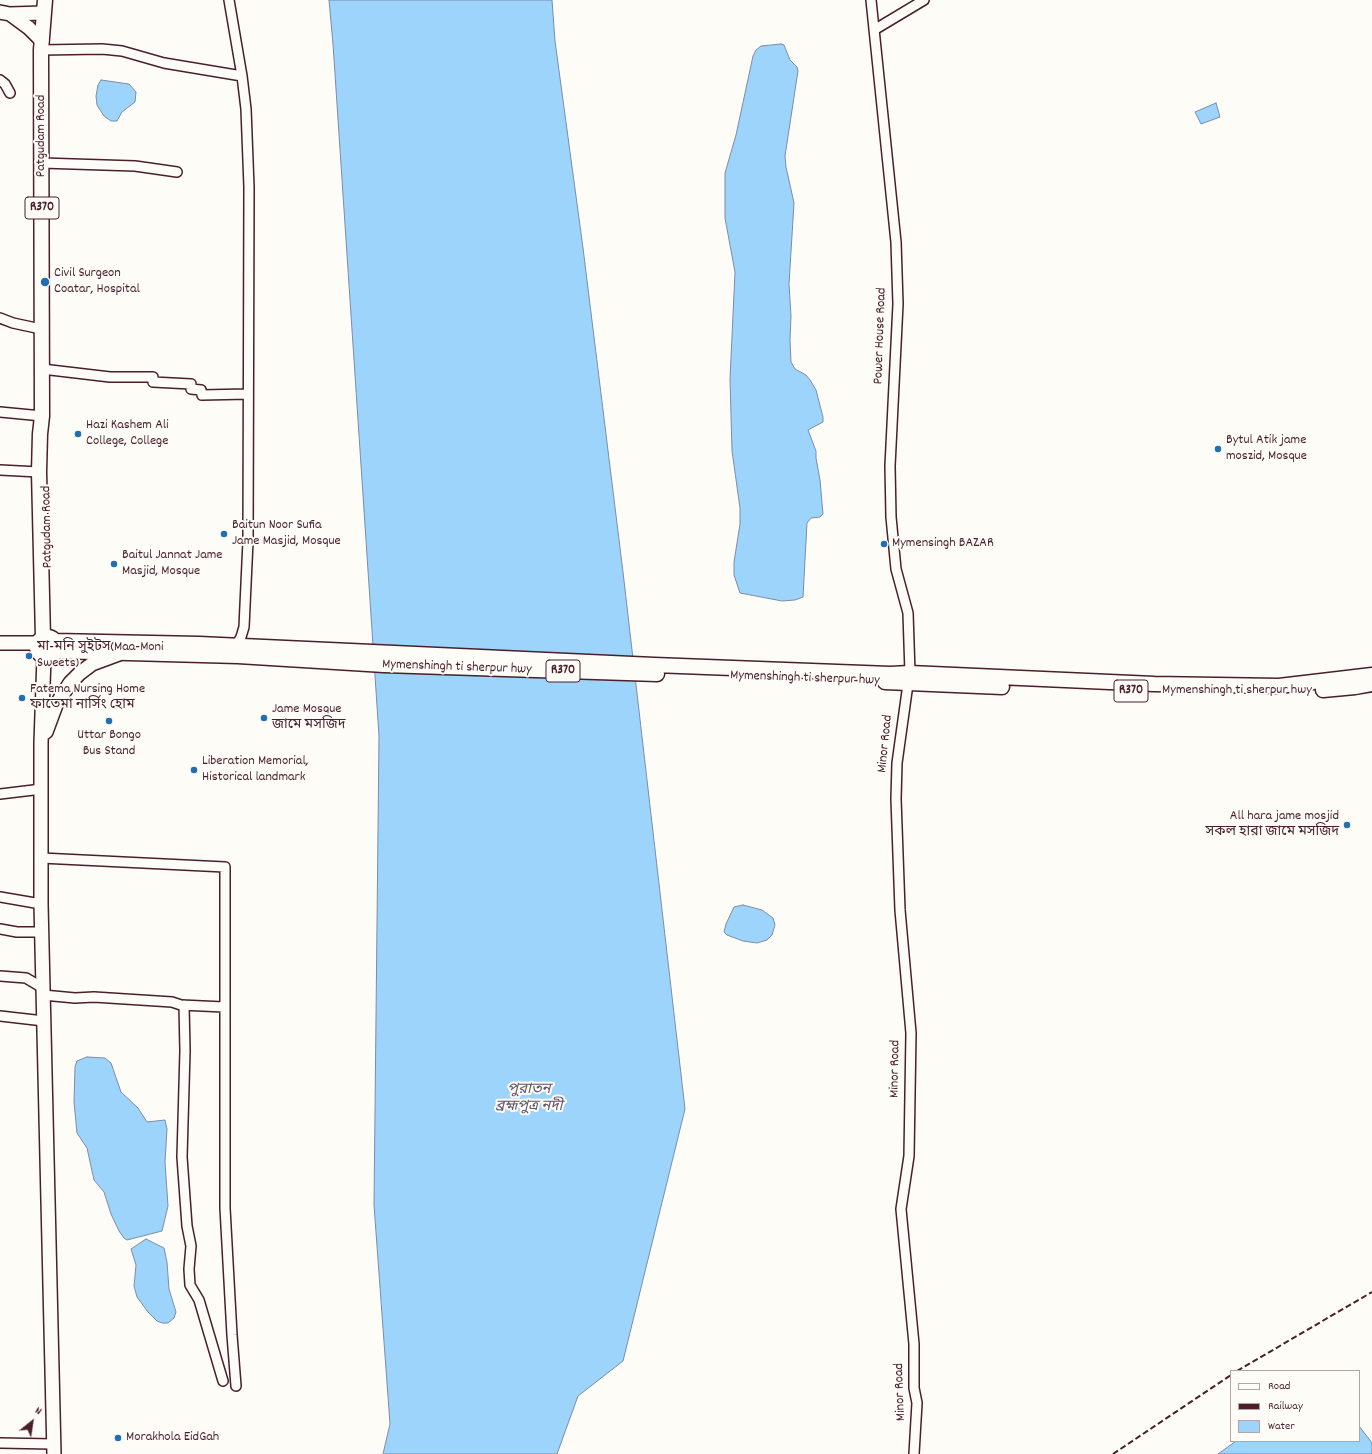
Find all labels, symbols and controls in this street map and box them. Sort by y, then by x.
street label: Patgudam Road [34,95,50,177]
road number: R370 [25,197,59,219]
place label: Civil Surgeon Coatar, Hospital [54,266,140,298]
marker: Civil Surgeon Coatar, Hospital [39,276,51,288]
street label: Power House Road [871,287,891,385]
place label: Hazi Kashem Ali College, College [86,418,169,450]
marker: Hazi Kashem Ali College, College [73,429,83,439]
place label: Bytul Atik jame moszid, Mosque [1226,433,1307,466]
marker: Bytul Atik jame moszid, Mosque [1213,444,1223,454]
street label: Patgudam Road [39,486,57,568]
place label: Baitun Noor Sufia Jame Masjid, Mosque [232,518,341,550]
marker: Baitun Noor Sufia Jame Masjid, Mosque [219,529,229,539]
place label: Mymensingh BAZAR [892,536,994,552]
marker: Mymensingh BAZAR [879,539,889,549]
place label: Baitul Jannat Jame Masjid, Mosque [122,548,222,580]
marker: Baitul Jannat Jame Masjid, Mosque [109,559,119,569]
place label: মা-মনি সুইটস(Maa-Moni Sweets) [37,640,164,672]
marker: মা-মনি সুইটস(Maa-Moni Sweets) [24,651,34,661]
street label: Mymenshingh ti sherpur hwy [382,657,532,679]
road number: R370 [546,660,580,682]
street label: Mymenshingh ti sherpur hwy [730,668,880,690]
road number: R370 [1114,680,1148,702]
place label: Fatema Nursing Home ফাতেমা নার্সিং হোম [30,682,145,714]
street label: Mymenshingh ti sherpur hwy [1162,683,1312,699]
marker: Fatema Nursing Home ফাতেমা নার্সিং হোম [17,693,27,703]
place label: Jame Mosque জামে মসজিদ [272,702,345,734]
marker: Jame Mosque জামে মসজিদ [259,713,269,723]
street label: Minor Road [875,714,897,774]
marker: Uttar Bongo Bus Stand [104,716,114,726]
place label: Uttar Bongo Bus Stand [77,728,141,760]
place label: Liberation Memorial, Historical landmark [202,754,308,786]
marker: Liberation Memorial, Historical landmark [189,765,199,775]
place label: All hara jame mosjid সকল হারা জামে মসজিদ [1206,809,1339,842]
marker: All hara jame mosjid সকল হারা জামে মসজিদ [1342,820,1352,830]
street label: Minor Road [887,1040,905,1098]
water label: পুরাতন ব্রহ্মপুত্র নদী [495,1082,563,1117]
street label: Minor Road [892,1363,910,1421]
legend [1230,1370,1360,1442]
text: Road [1268,1378,1290,1395]
text: Railway [1268,1398,1303,1415]
north arrow [12,1402,52,1442]
text: N [32,1403,44,1420]
text: Water [1268,1418,1295,1435]
place label: Morakhola EidGah [126,1430,219,1446]
marker: Morakhola EidGah [113,1433,123,1443]

